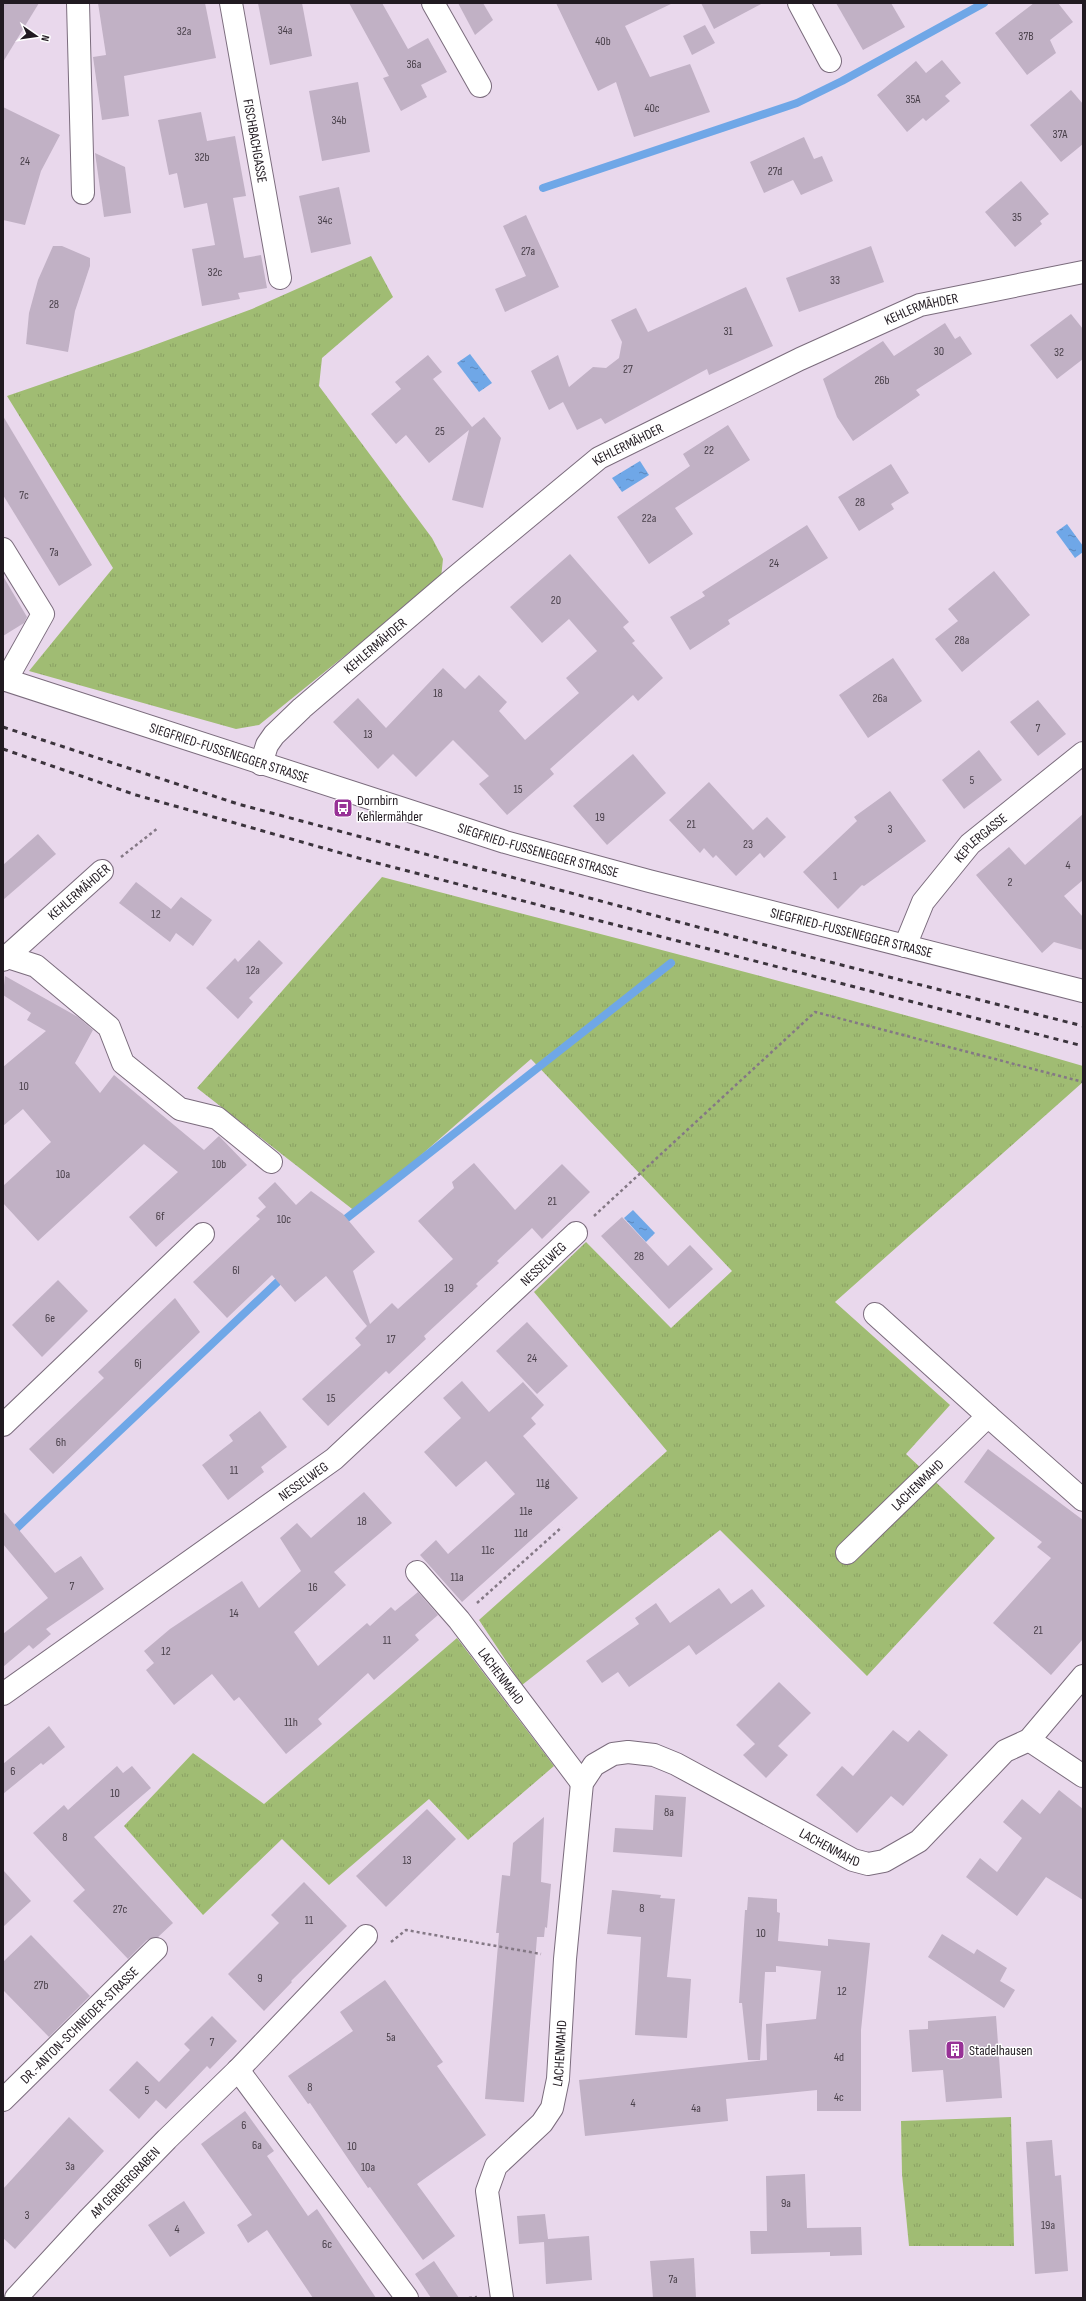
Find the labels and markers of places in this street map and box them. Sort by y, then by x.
place label: Dornbirn Kehlermähder [357,792,423,825]
bus stop icon: Dornbirn Kehlermähder [332,797,354,819]
building icon: Stadelhausen [944,2039,966,2061]
place label: Stadelhausen [969,2042,1033,2059]

